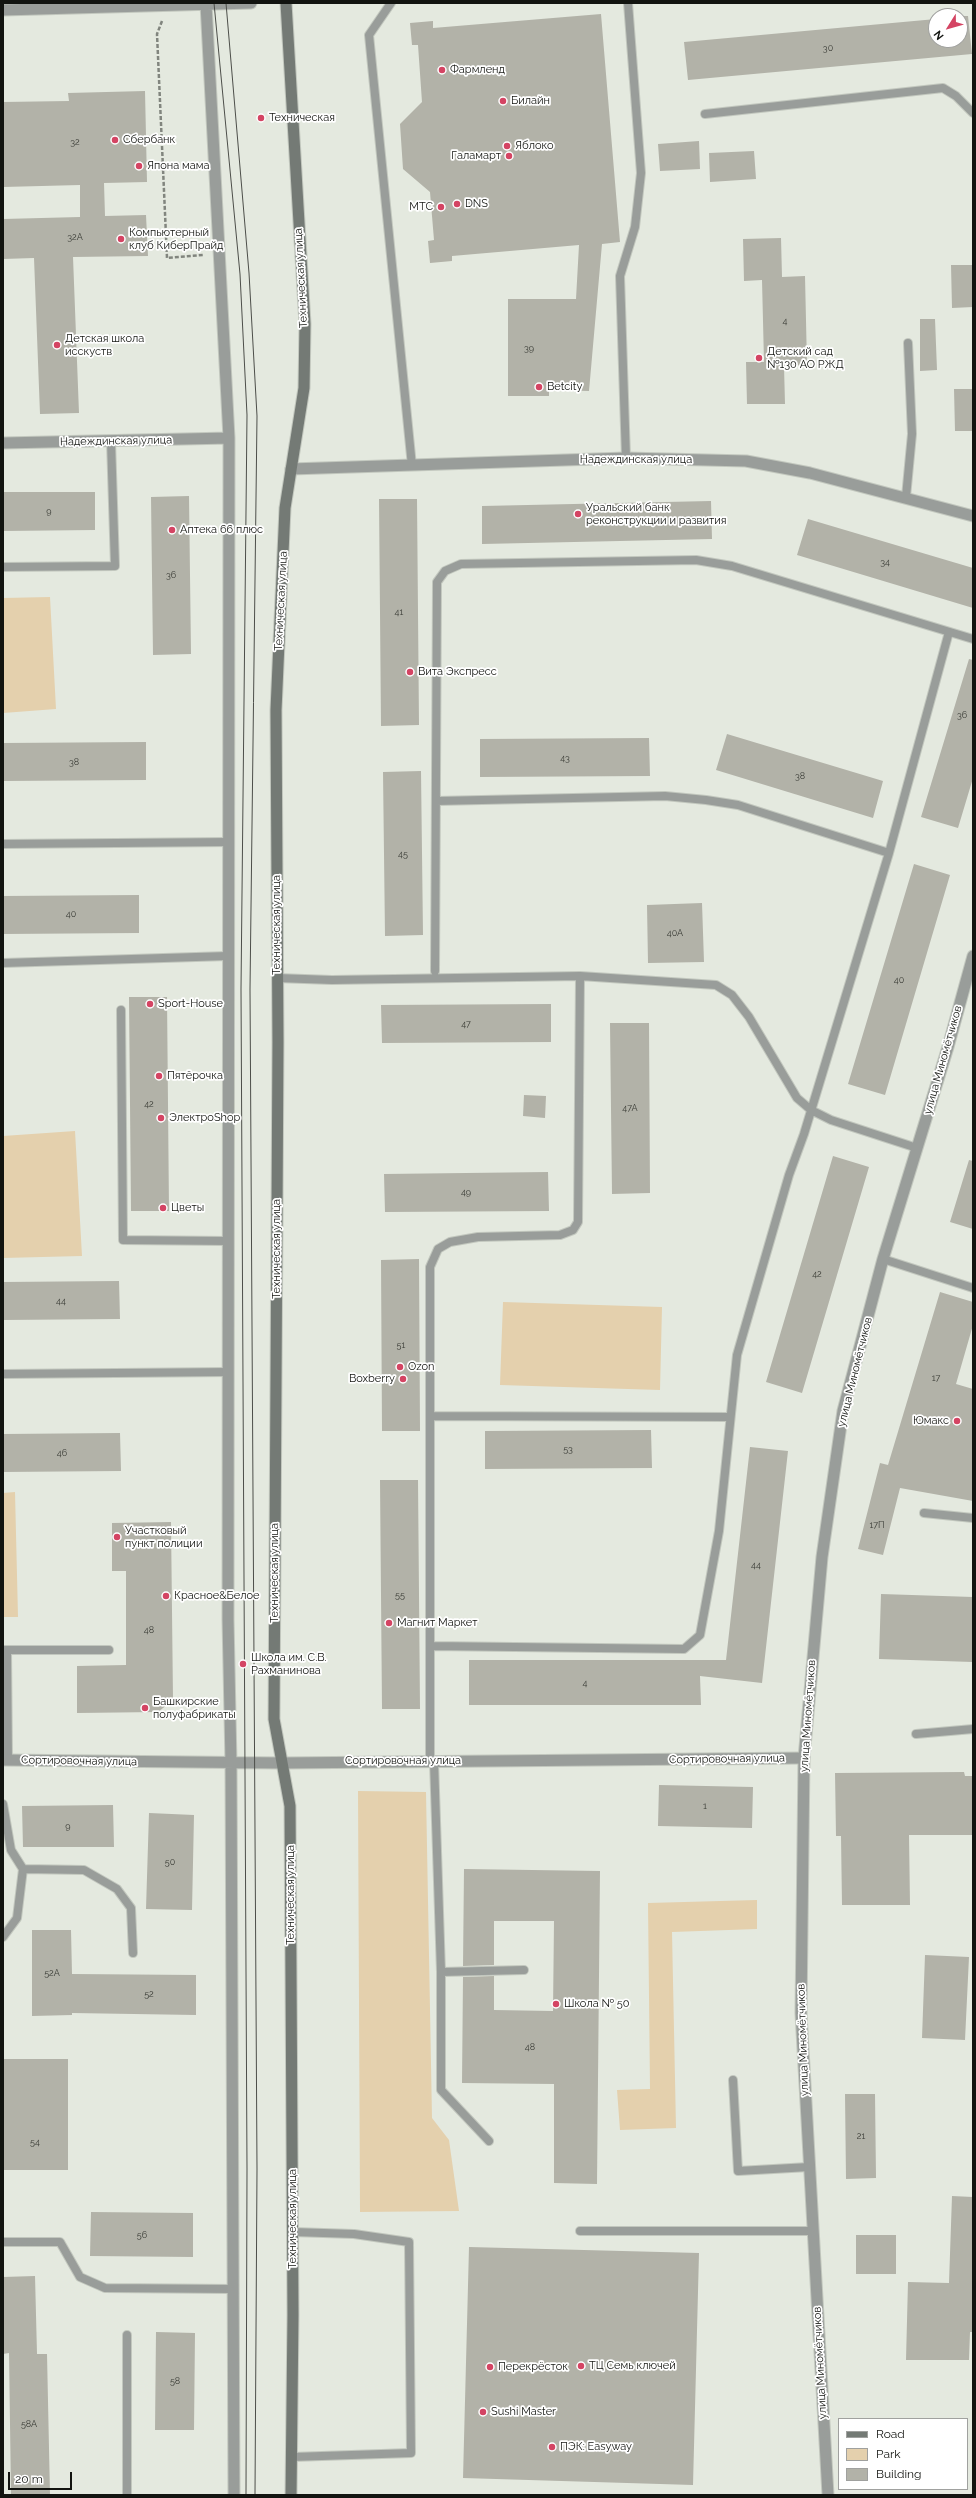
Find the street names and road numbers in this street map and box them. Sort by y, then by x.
street label: Техническая улица [292,228,310,328]
street label: Надеждинская улица [60,433,172,449]
street label: Надеждинская улица [580,453,692,467]
street label: Техническая улица [272,551,290,651]
street label: Техническая улица [270,875,284,975]
street label: улица Миномётчиков [921,1004,965,1116]
street label: Техническая улица [270,1199,284,1299]
street label: улица Миномётчиков [835,1316,875,1428]
street label: Техническая улица [268,1523,282,1623]
street label: улица Миномётчиков [797,1659,819,1773]
street label: Сортировочная улица [669,1751,785,1767]
street label: Сортировочная улица [21,1753,137,1769]
street label: Сортировочная улица [345,1754,461,1768]
street label: Техническая улица [284,1845,298,1945]
street label: улица Миномётчиков [794,1984,812,2096]
street label: Техническая улица [286,2169,300,2269]
street label: улица Миномётчиков [810,2306,830,2420]

